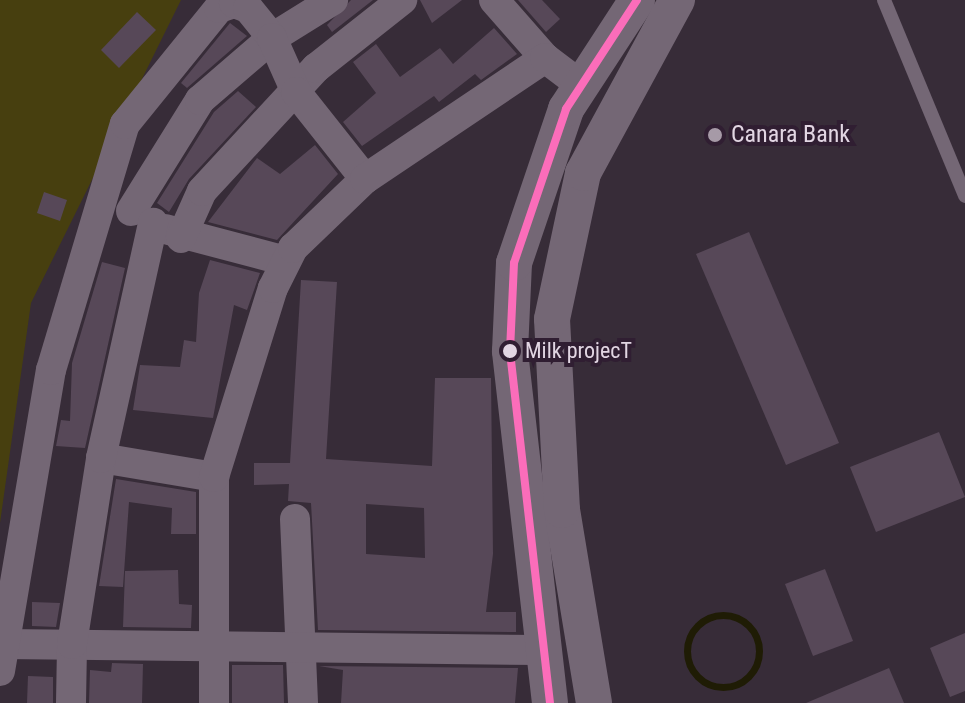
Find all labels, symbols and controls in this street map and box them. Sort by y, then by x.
place label: Canara Bank [731,121,850,149]
marker: Canara Bank [706,126,724,144]
place label: Milk projecT [525,338,632,364]
marker: Milk projecT [502,343,518,359]

